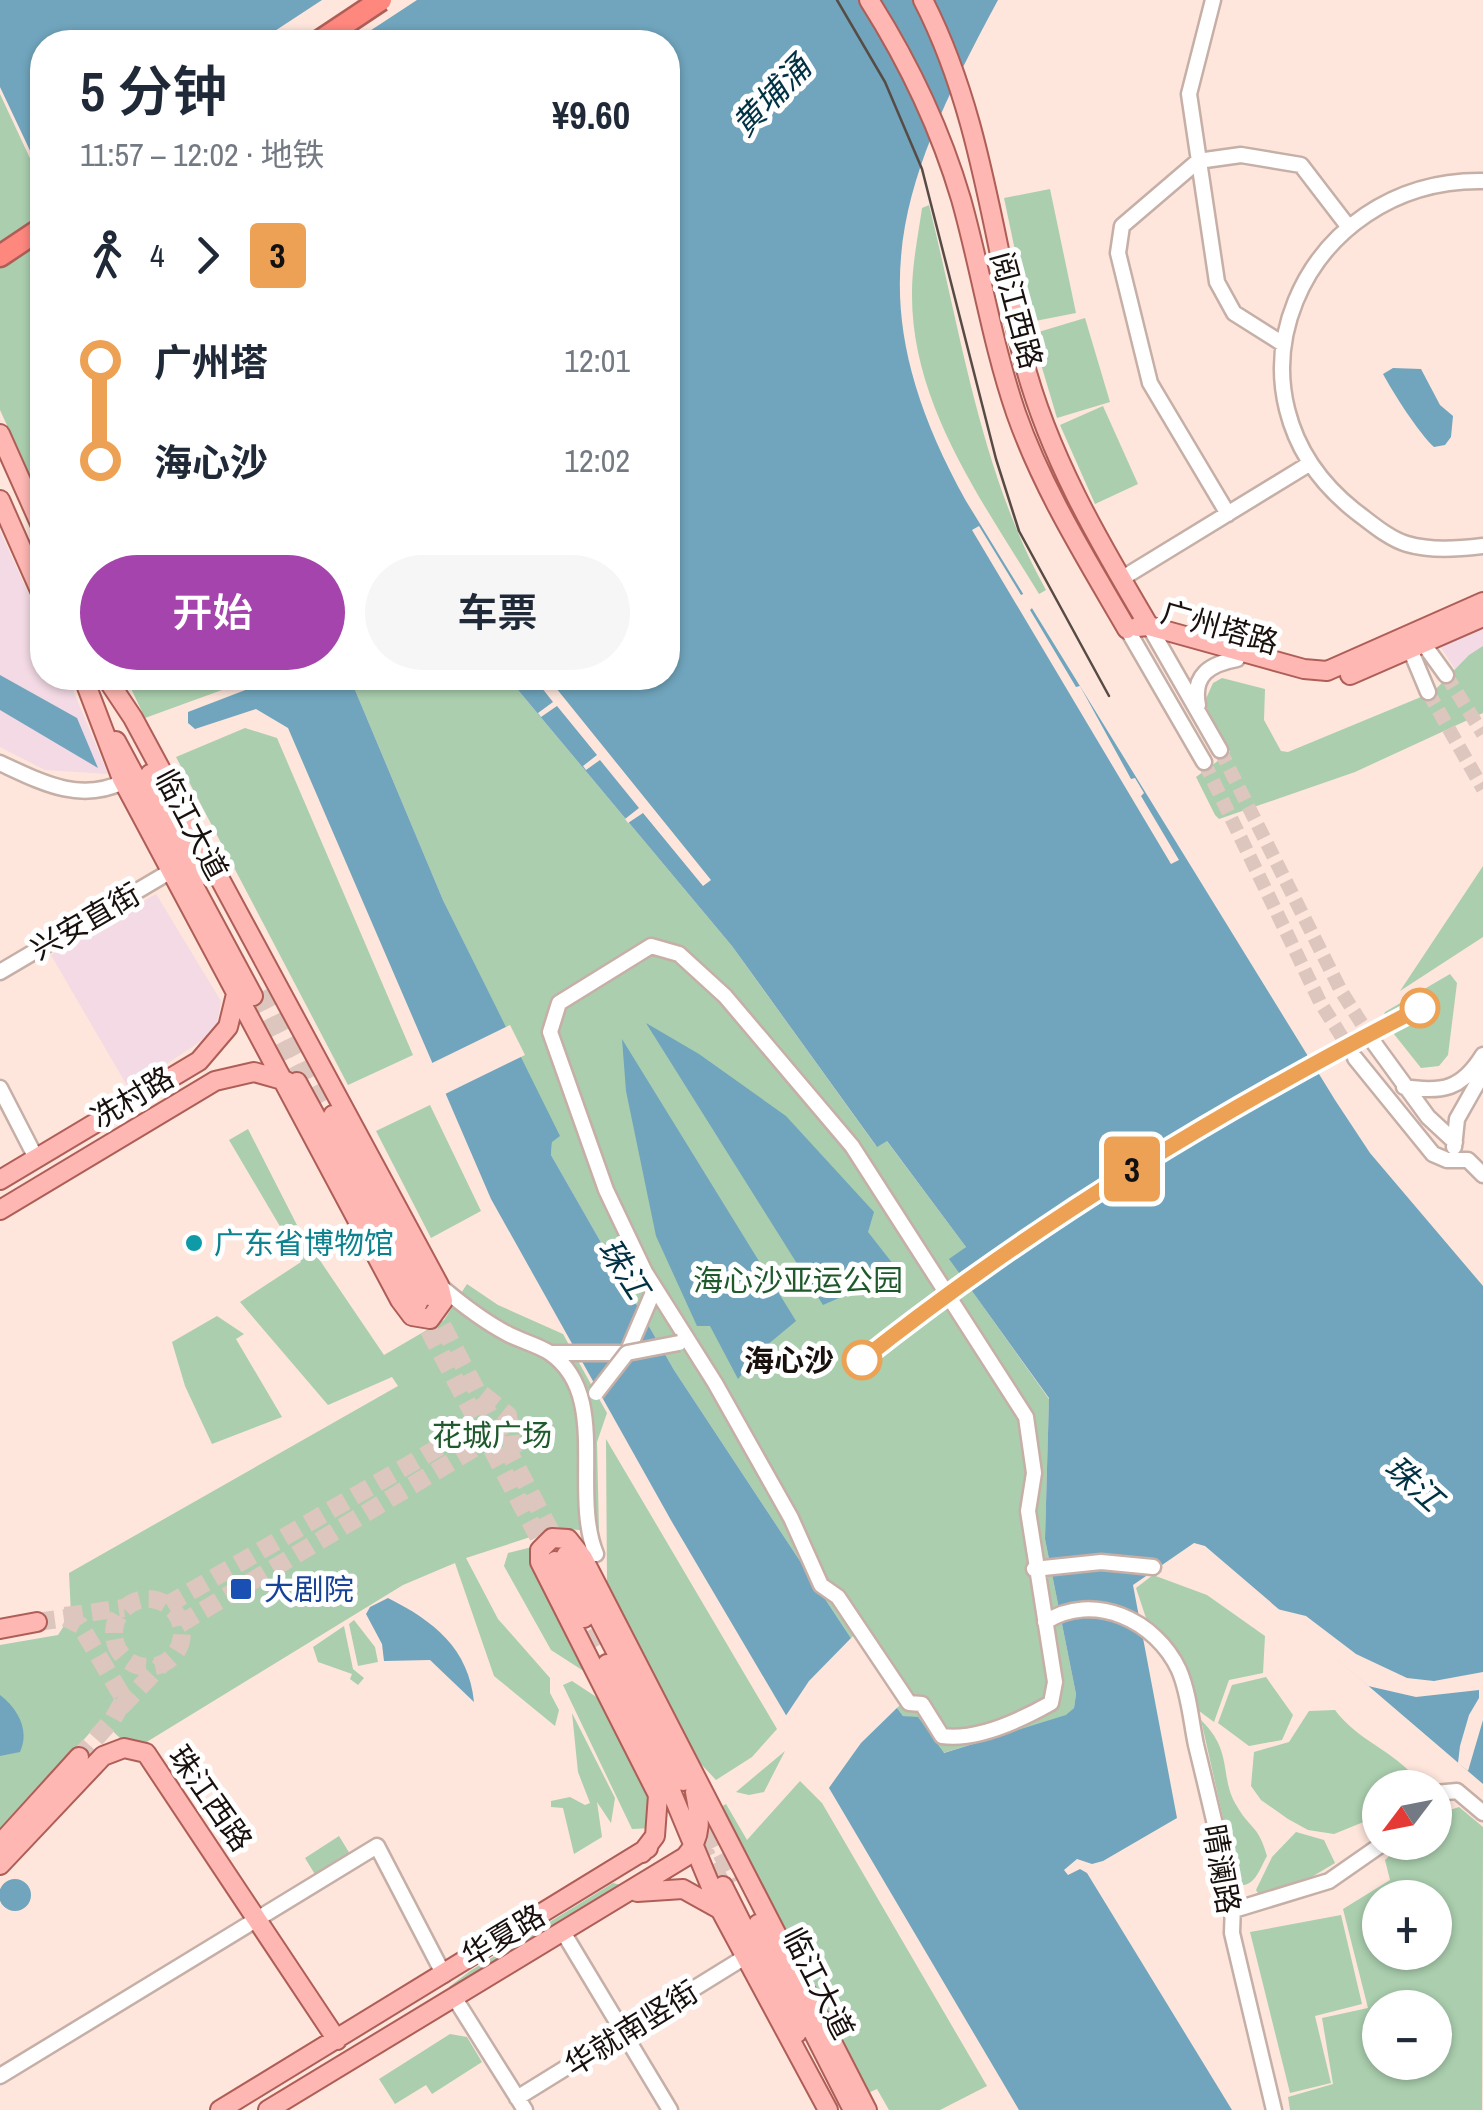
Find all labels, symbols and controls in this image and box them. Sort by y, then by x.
water label: 黄埔涌 [722,44,822,145]
text: 5 分钟 [80,54,228,128]
text: ¥9.60 [552,90,630,141]
text: 11:57 – 12:02 · 地铁 [80,133,324,176]
icon: walk [80,228,135,283]
icon: forward [180,228,235,283]
text: 3 [270,232,286,279]
text: 4 [150,234,165,277]
street label: 阅江西路 [982,247,1052,373]
text: 广州塔 [154,337,268,388]
text: 12:01 [564,339,630,382]
text: 海心沙 [154,437,268,488]
text: 12:02 [564,439,630,482]
button: 开始 [80,555,345,670]
button: 车票 [365,555,630,670]
street label: 广州塔路 [1157,591,1283,663]
street label: 临江大道 [146,762,238,886]
street label: 兴安直街 [23,874,147,968]
unlabelled marker [1401,989,1439,1027]
street label: 冼村路 [83,1057,181,1137]
line badge: 3 [1100,1136,1164,1202]
text: 3 [1124,1146,1140,1193]
place label: 广东省博物馆 [214,1223,394,1263]
water label: 珠江 [589,1229,661,1309]
marker: 广东省博物馆 [183,1232,205,1254]
park label: 海心沙亚运公园 [693,1260,903,1300]
place label: 海心沙 [744,1340,834,1380]
marker: 海心沙 [843,1341,881,1379]
park label: 花城广场 [432,1415,552,1455]
water label: 珠江 [1376,1446,1454,1522]
place label: 大剧院 [264,1569,354,1609]
marker: 大剧院 [228,1576,254,1602]
street label: 珠江西路 [160,1737,262,1859]
north arrow [1362,1770,1452,1860]
map controls [1362,1770,1452,2080]
street label: 晴澜路 [1194,1821,1250,1917]
button: + [1362,1880,1452,1970]
street label: 华夏路 [454,1895,552,1975]
street label: 临江大道 [774,1920,864,2046]
street label: 华就南竖街 [557,1971,705,2085]
button: − [1362,1990,1452,2080]

